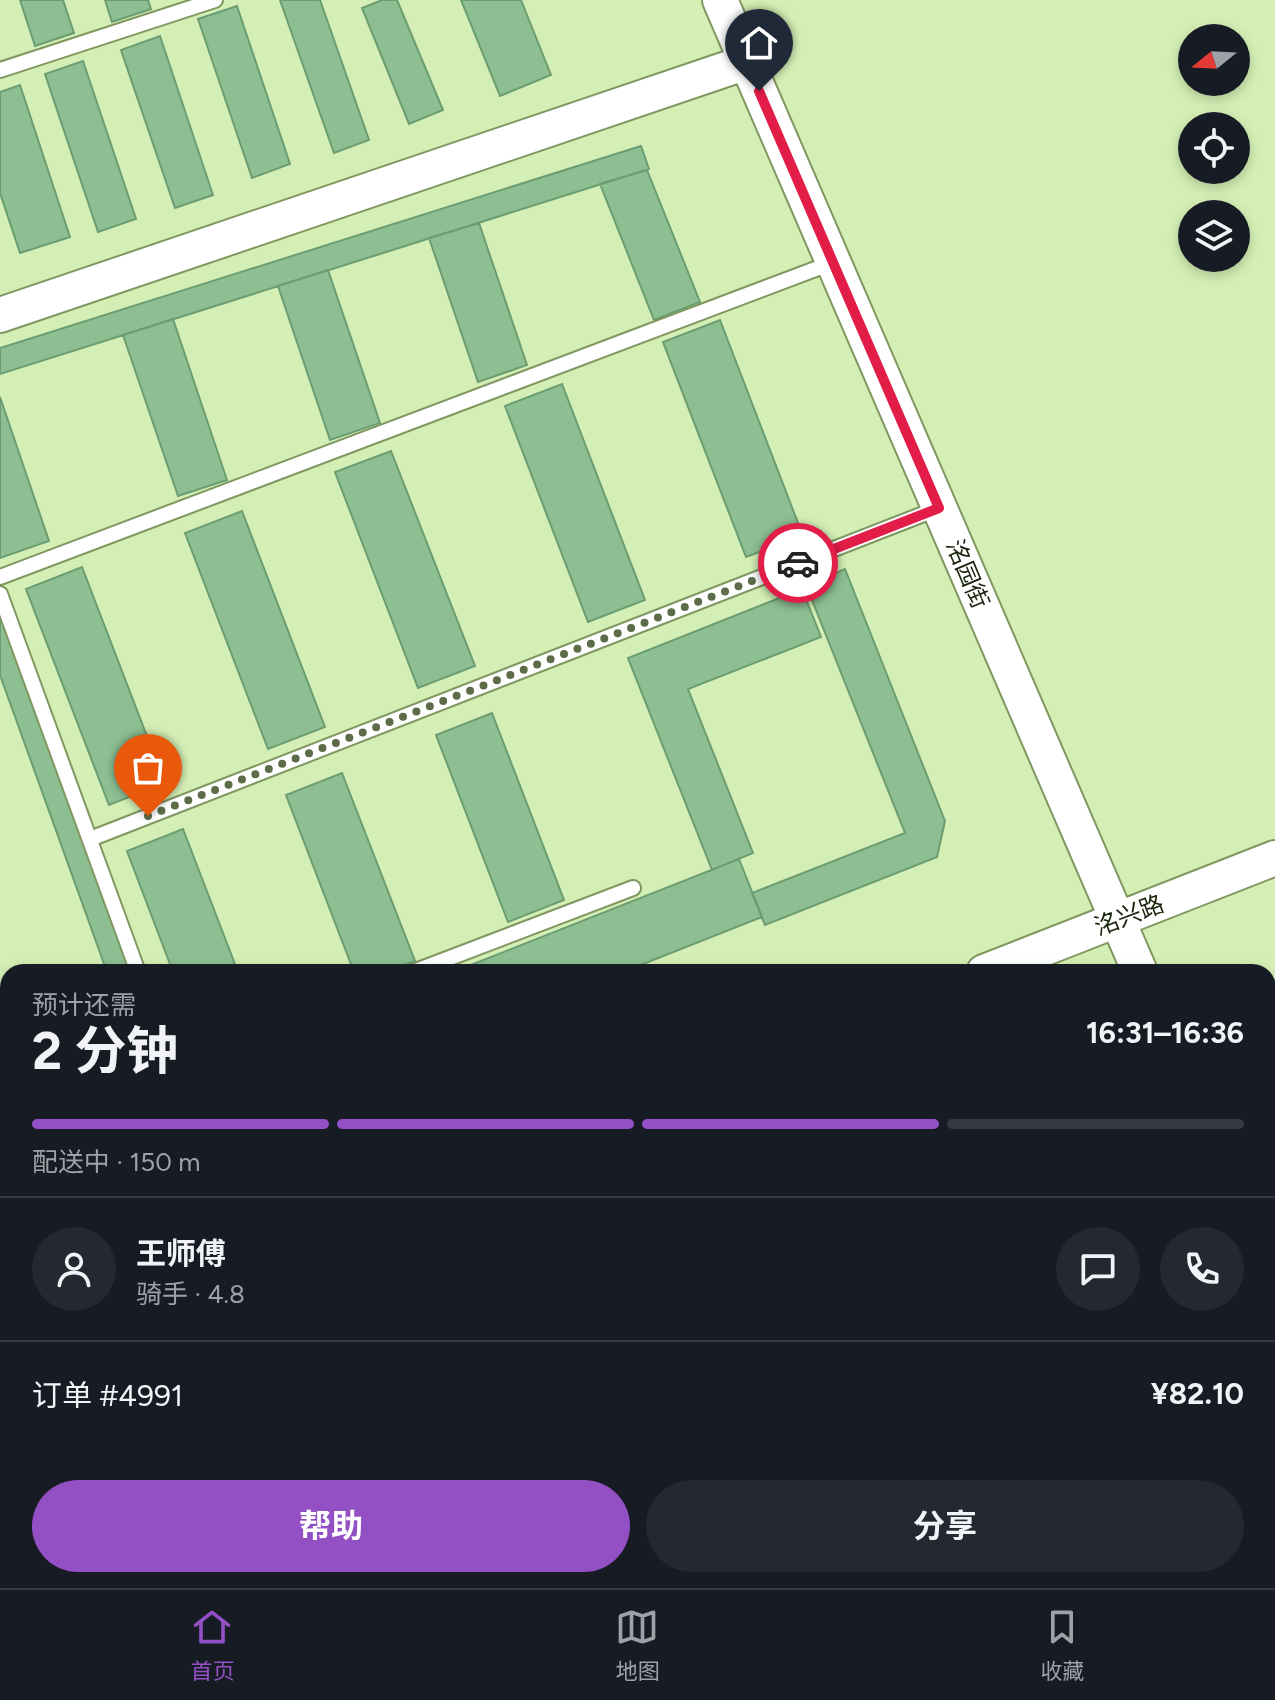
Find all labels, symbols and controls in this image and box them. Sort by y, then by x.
pin [725,9,793,91]
icon: home [737,21,781,65]
north arrow [1178,24,1250,96]
map controls [1178,24,1250,272]
button: locate [1178,112,1250,184]
button: layers [1178,200,1250,272]
courier [758,523,838,603]
street label: 洺园街 [941,535,995,613]
icon: car [776,541,820,585]
pin [114,734,182,816]
icon: bag [126,746,170,790]
street label: 洺兴路 [1090,889,1168,941]
text: 预计还需 [32,989,136,1021]
text: 16:31–16:36 [1086,1014,1244,1051]
text: 2 分钟 [32,1020,178,1082]
text: 配送中 · 150 m [32,1146,200,1178]
button: person [32,1227,116,1311]
button: chat [1056,1227,1140,1311]
button: phone [1160,1227,1244,1311]
text: 王师傅 [136,1235,226,1272]
text: 骑手 · 4.8 [136,1278,245,1310]
text: ¥82.10 [1151,1375,1244,1412]
text: 订单 #4991 [32,1377,183,1414]
button: 帮助 [32,1480,630,1572]
button: 分享 [646,1480,1244,1572]
tab: 首页 [190,1605,235,1685]
tab: 地图 [615,1605,660,1685]
tab: 收藏 [1040,1605,1085,1685]

